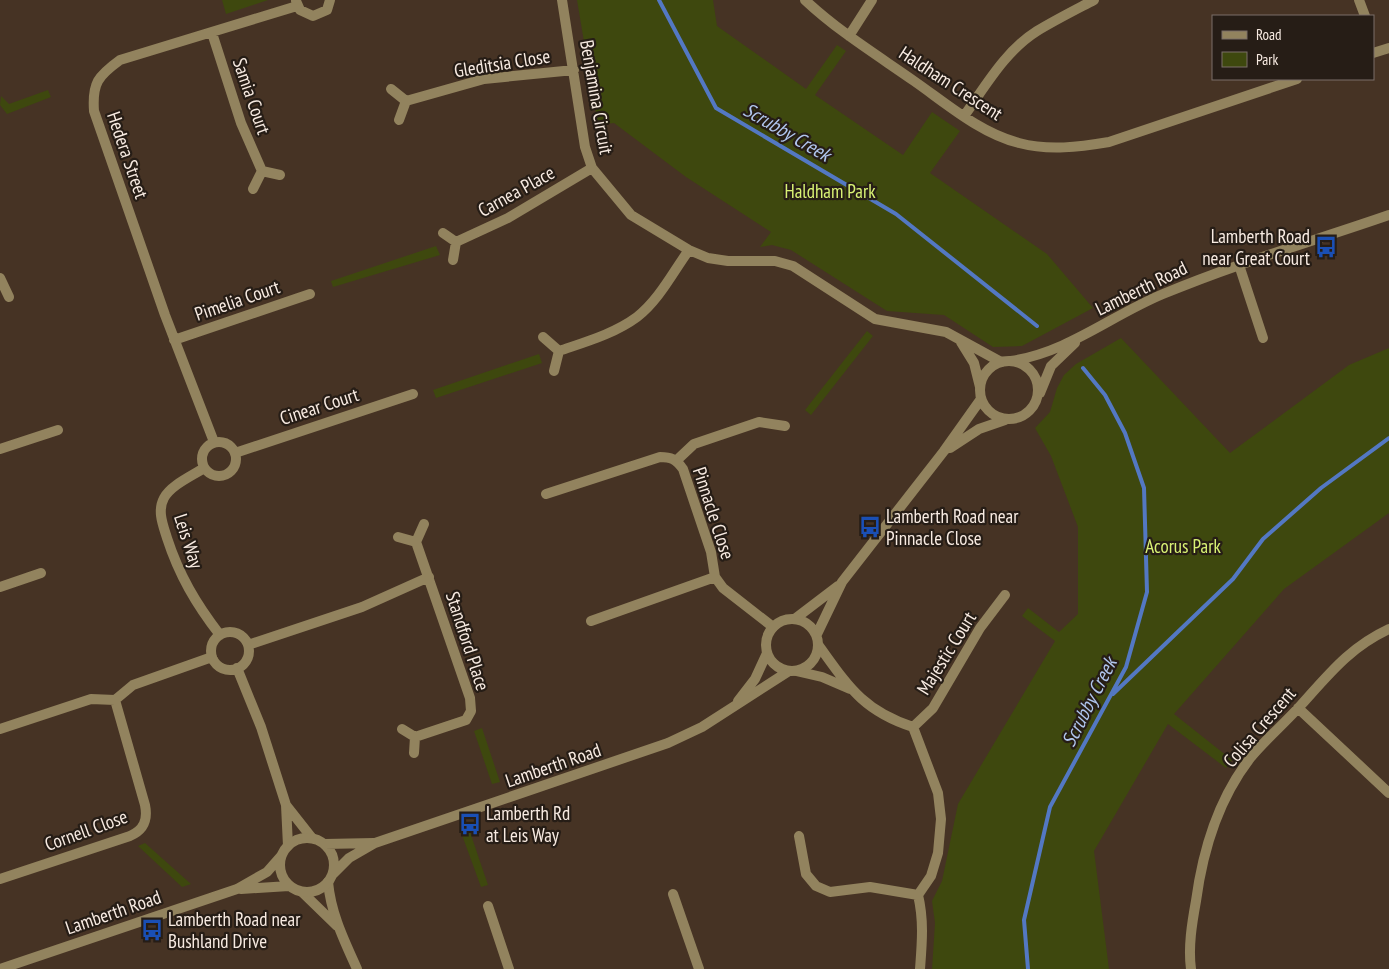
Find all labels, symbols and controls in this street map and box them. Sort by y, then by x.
legend [1212,15,1374,80]
text: Road [1256,25,1282,44]
street label: Benjamina Circuit [575,38,619,157]
street label: Haldham Crescent [895,41,1008,126]
street label: Gleditsia Close [452,44,552,82]
text: Park [1256,50,1278,69]
street label: Samia Court [228,55,277,138]
water label: Scrubby Creek [739,97,837,169]
street label: Hedera Street [102,108,154,202]
street label: Carnea Place [473,160,559,222]
park label: Haldham Park [784,179,876,203]
place label: Lamberth Road near Great Court [1202,224,1311,270]
bus stop icon: Lamberth Road near Great Court [1313,234,1339,260]
street label: Lamberth Road [1091,255,1191,321]
street label: Pimelia Court [191,274,284,326]
street label: Cinear Court [277,382,362,430]
street label: Pinnacle Close [688,464,740,562]
place label: Lamberth Road near Pinnacle Close [886,504,1019,550]
street label: Leis Way [169,511,209,572]
bus stop icon: Lamberth Road near Pinnacle Close [857,514,883,540]
park label: Acorus Park [1145,534,1221,558]
street label: Standford Place [441,588,495,694]
street label: Majestic Court [911,606,981,699]
water label: Scrubby Creek [1055,651,1124,751]
street label: Colisa Crescent [1218,681,1301,772]
street label: Lamberth Road [502,737,604,793]
place label: Lamberth Rd at Leis Way [486,801,570,847]
street label: Cornell Close [41,804,131,856]
bus stop icon: Lamberth Rd at Leis Way [457,811,483,837]
street label: Lamberth Road [62,884,164,940]
place label: Lamberth Road near Bushland Drive [168,907,301,953]
bus stop icon: Lamberth Road near Bushland Drive [139,917,165,943]

